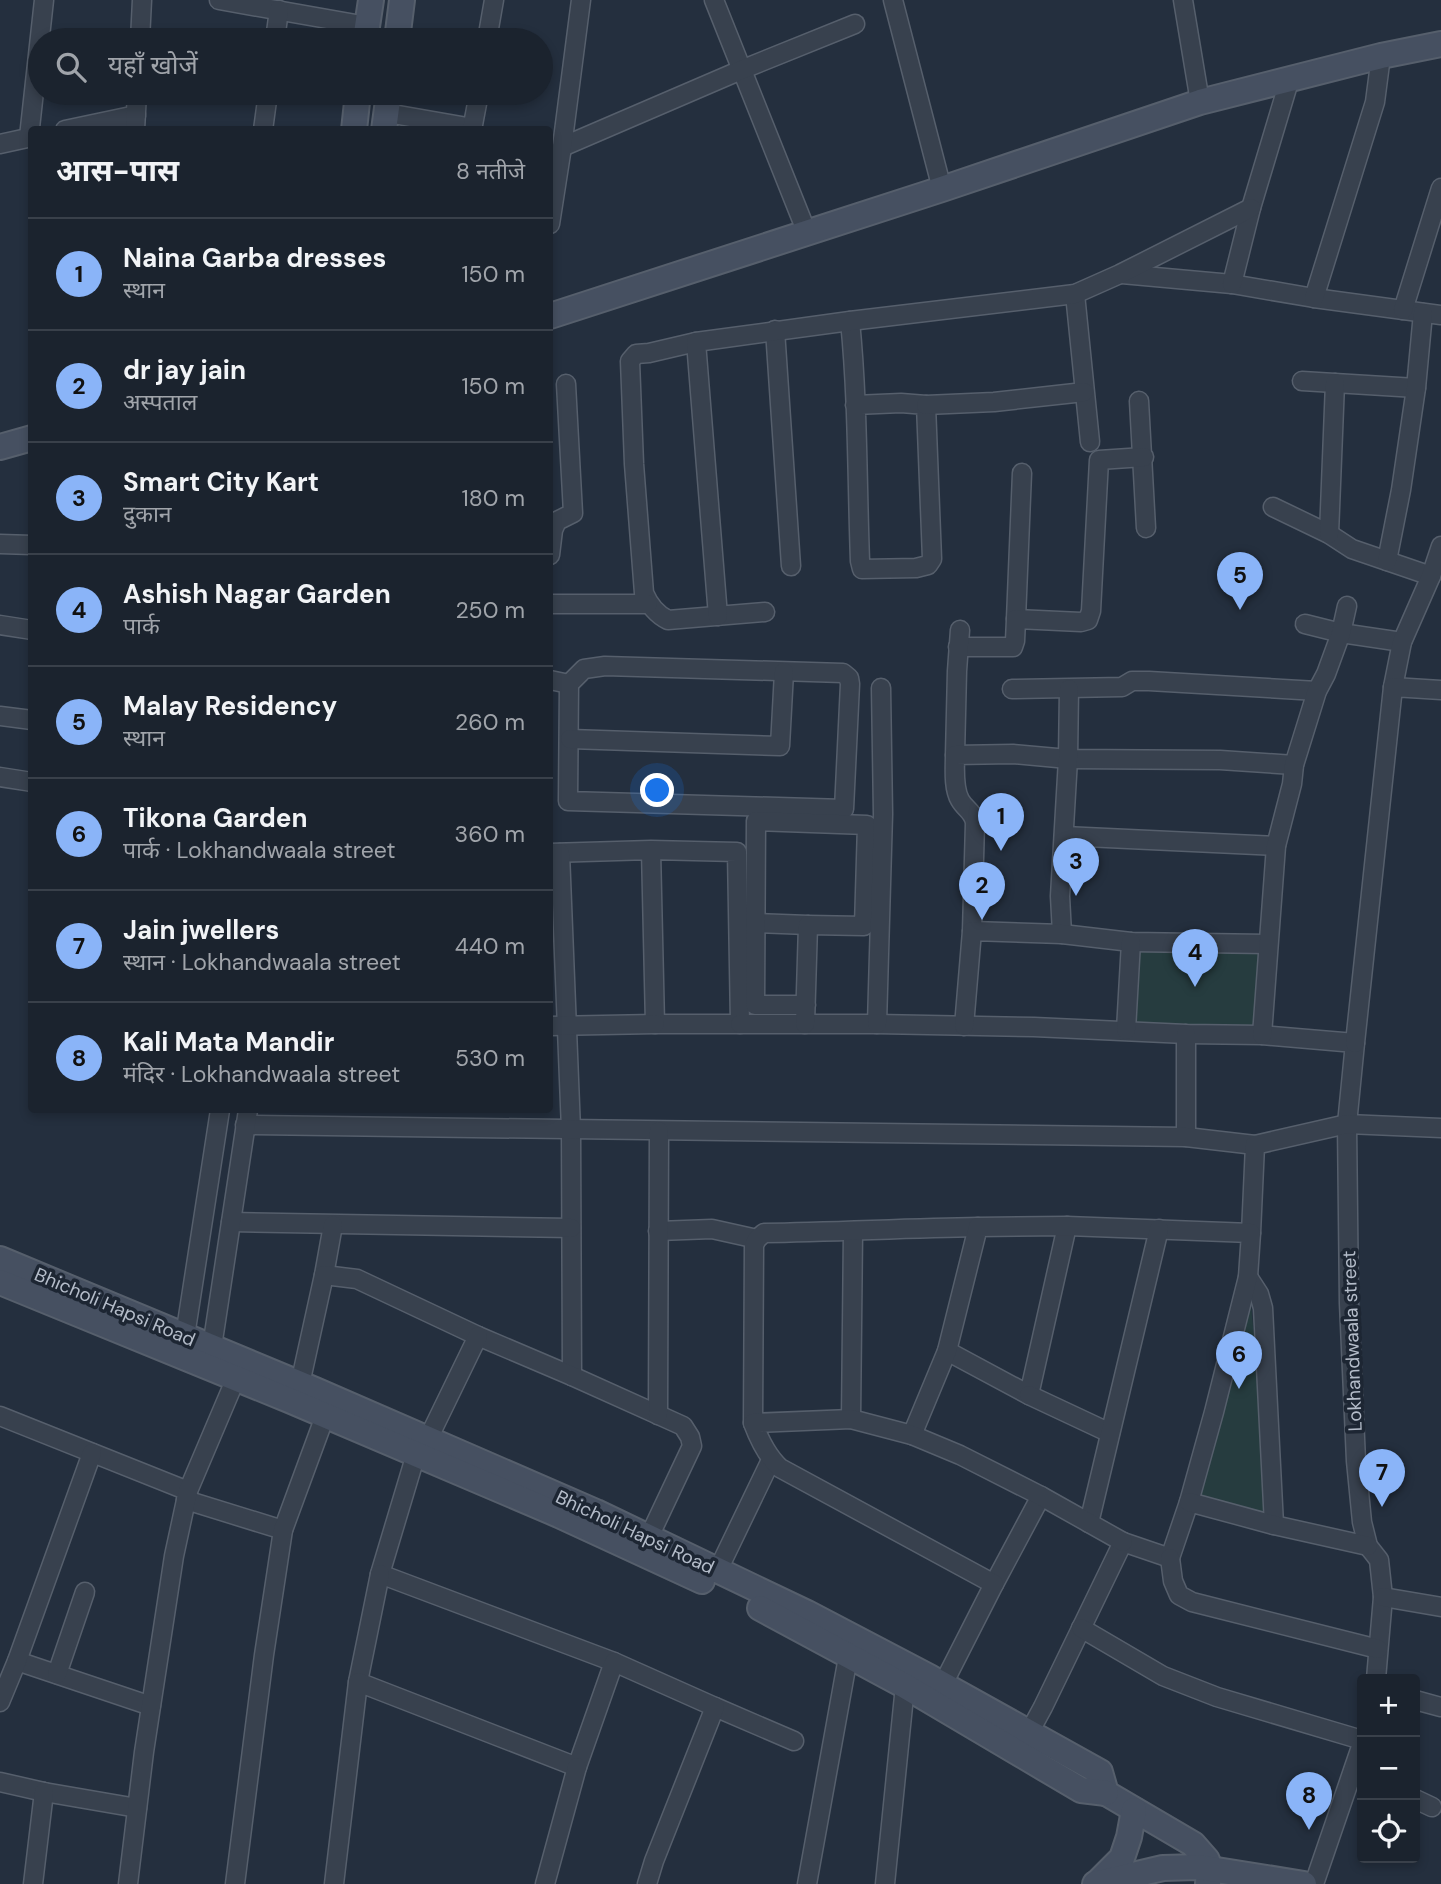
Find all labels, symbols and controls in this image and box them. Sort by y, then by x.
search box [28,28,553,105]
icon: search [52,48,90,86]
text: यहाँ खोजें [108,48,198,82]
text: आस-पास [56,151,179,190]
text: 8 नतीजे [456,156,525,186]
text: Naina Garba dresses [123,241,386,275]
text: 1 [75,259,83,289]
text: 150 m [461,259,525,289]
text: स्थान [123,275,165,305]
text: dr jay jain [123,353,246,387]
text: 2 [72,371,86,401]
text: 150 m [461,371,525,401]
text: अस्पताल [123,387,197,417]
text: Smart City Kart [123,465,319,499]
text: 3 [72,483,86,513]
text: 180 m [461,483,525,513]
text: दुकान [123,499,172,529]
pin: 5 [1217,552,1263,610]
text: Ashish Nagar Garden [123,577,391,611]
text: 4 [72,595,86,625]
text: 250 m [455,595,525,625]
text: पार्क [123,611,160,641]
text: Malay Residency [123,689,337,723]
text: 5 [72,707,86,737]
text: 260 m [455,707,525,737]
text: स्थान [123,723,165,753]
your location [640,773,674,807]
pin: 1 [978,793,1024,851]
text: Tikona Garden [123,801,307,835]
text: 6 [72,819,86,849]
text: 360 m [455,819,525,849]
text: पार्क · Lokhandwaala street [123,835,396,865]
pin: 3 [1053,838,1099,896]
pin: 2 [959,862,1005,920]
text: Jain jwellers [123,913,279,947]
pin: 4 [1172,929,1218,987]
text: 7 [73,931,85,961]
text: 440 m [455,931,525,961]
text: स्थान · Lokhandwaala street [123,947,401,977]
text: Kali Mata Mandir [123,1025,334,1059]
text: 8 [72,1043,86,1073]
text: 530 m [455,1043,525,1073]
text: मंदिर · Lokhandwaala street [123,1059,400,1089]
street label: Lokhandwaala street [1336,1250,1368,1432]
street label: Bhicholi Hapsi Road [31,1262,199,1352]
pin: 6 [1216,1331,1262,1389]
pin: 7 [1359,1449,1405,1507]
street label: Bhicholi Hapsi Road [552,1484,718,1580]
map controls [1357,1674,1420,1863]
button: + [1357,1674,1420,1737]
button: − [1357,1737,1420,1800]
pin: 8 [1286,1772,1332,1830]
button: locate [1357,1800,1420,1863]

